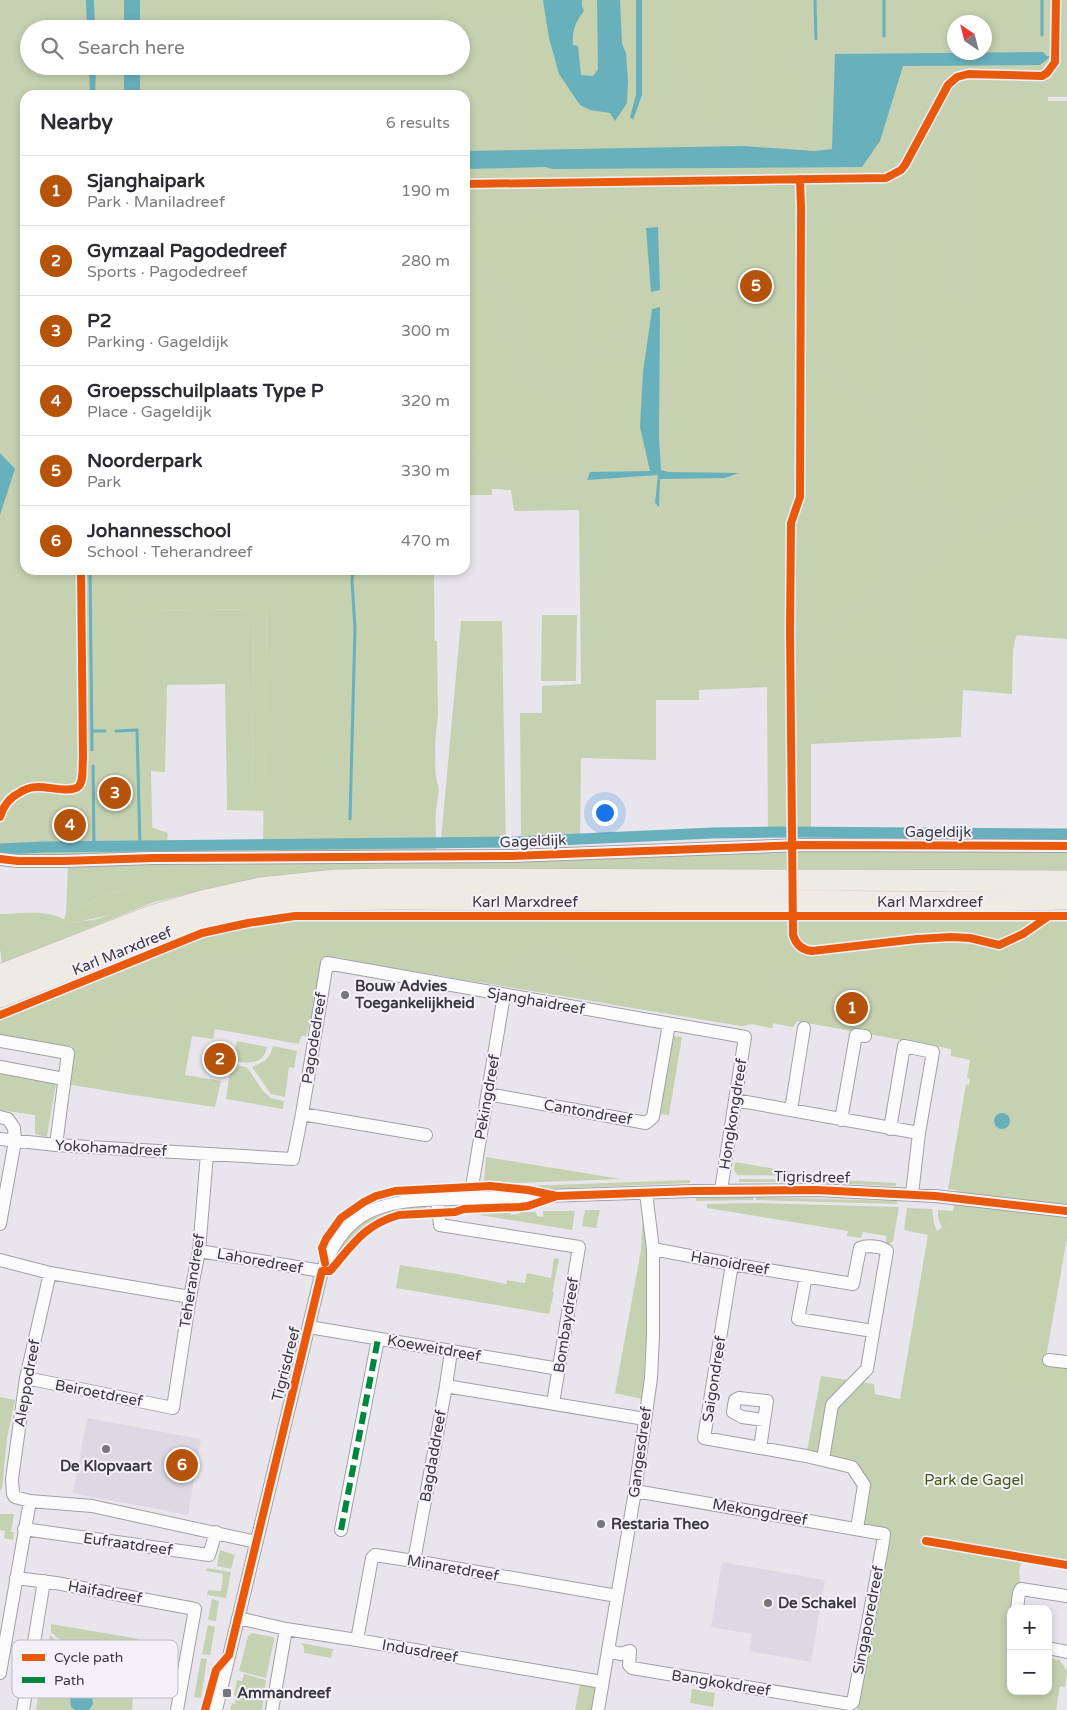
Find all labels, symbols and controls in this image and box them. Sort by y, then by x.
north arrow [947,15,992,60]
search box [20,20,470,75]
icon: search [38,34,66,62]
text: Search here [78,37,185,59]
text: Nearby [40,110,113,135]
text: 6 results [386,113,450,133]
text: Sjanghaipark [87,170,205,192]
text: 1 [51,181,61,201]
text: 190 m [401,181,450,201]
text: Park · Maniladreef [87,192,225,212]
text: Gymzaal Pagodedreef [87,240,287,262]
text: 2 [51,251,61,271]
text: 280 m [401,251,450,271]
text: Sports · Pagodedreef [87,262,247,282]
pin: 5 [740,267,772,305]
text: P2 [87,310,112,332]
text: 3 [51,321,61,341]
text: 300 m [401,321,450,341]
text: Parking · Gageldijk [87,332,229,352]
text: Groepsschuilplaats Type P [87,380,324,402]
text: 4 [51,391,61,411]
text: 320 m [401,391,450,411]
text: Place · Gageldijk [87,402,212,422]
text: Noorderpark [87,450,202,472]
text: 5 [51,461,61,481]
text: 330 m [401,461,450,481]
text: Park [87,472,121,492]
text: Johannesschool [87,520,231,542]
text: 6 [51,531,61,551]
text: 470 m [401,531,450,551]
text: School · Teherandreef [87,542,253,562]
pin: 3 [99,774,131,812]
your location [592,800,618,826]
pin: 4 [54,806,86,844]
street label: Gageldijk [905,823,971,841]
street label: Gageldijk [499,831,567,851]
street label: Karl Marxdreef [472,893,578,911]
street label: Karl Marxdreef [877,893,983,911]
street label: Karl Marxdreef [69,923,175,979]
place label: Bouw Advies Toegankelijkheid [354,977,475,1013]
street label: Sjanghaidreef [486,984,587,1018]
marker: Bouw Advies Toegankelijkheid [339,989,351,1001]
pin: 1 [836,989,868,1027]
street label: Pagodedreef [298,991,330,1085]
pin: 2 [204,1040,236,1078]
street label: Pekingdreef [471,1053,503,1141]
street label: Hongkongdreef [715,1057,751,1171]
street label: Cantondreef [542,1095,634,1129]
street label: Yokohamadreef [55,1136,168,1160]
street label: Tigrisdreef [774,1167,851,1187]
street label: Teherandreef [176,1232,208,1329]
street label: Lahoredreef [216,1245,305,1277]
street label: Hanoidreef [689,1247,771,1279]
street label: Bombaydreef [550,1276,582,1374]
street label: Tigrisdreef [268,1324,304,1403]
street label: Koeweitdreef [386,1331,483,1365]
street label: Saigondreef [698,1334,730,1423]
street label: Aleppodreef [10,1337,44,1428]
street label: Beiroetdreef [54,1376,145,1410]
street label: Gangesdreef [625,1405,655,1499]
street label: Bagdaddreef [416,1408,450,1504]
marker: De Klopvaart [100,1443,112,1455]
pin: 6 [166,1446,198,1484]
place label: De Klopvaart [60,1457,152,1476]
park label: Park de Gagel [924,1471,1024,1489]
street label: Mekongdreef [711,1495,809,1529]
place label: Restaria Theo [611,1515,709,1533]
marker: Restaria Theo [595,1518,607,1530]
street label: Eufraatdreef [82,1529,174,1559]
street label: Minaretdreef [406,1551,501,1585]
street label: Singaporedreef [849,1564,887,1676]
street label: Haifadreef [66,1577,144,1607]
place label: De Schakel [778,1594,856,1612]
marker: De Schakel [762,1597,774,1609]
map controls [1007,1605,1052,1695]
button: + [1007,1605,1052,1650]
street label: Indusdreef [381,1635,460,1667]
legend [12,1640,178,1698]
text: Cycle path [54,1649,123,1666]
button: − [1007,1650,1052,1695]
street label: Bangkokdreef [670,1666,772,1700]
text: Path [54,1672,85,1689]
place label: Ammandreef [237,1684,331,1702]
marker: Ammandreef [221,1687,233,1699]

